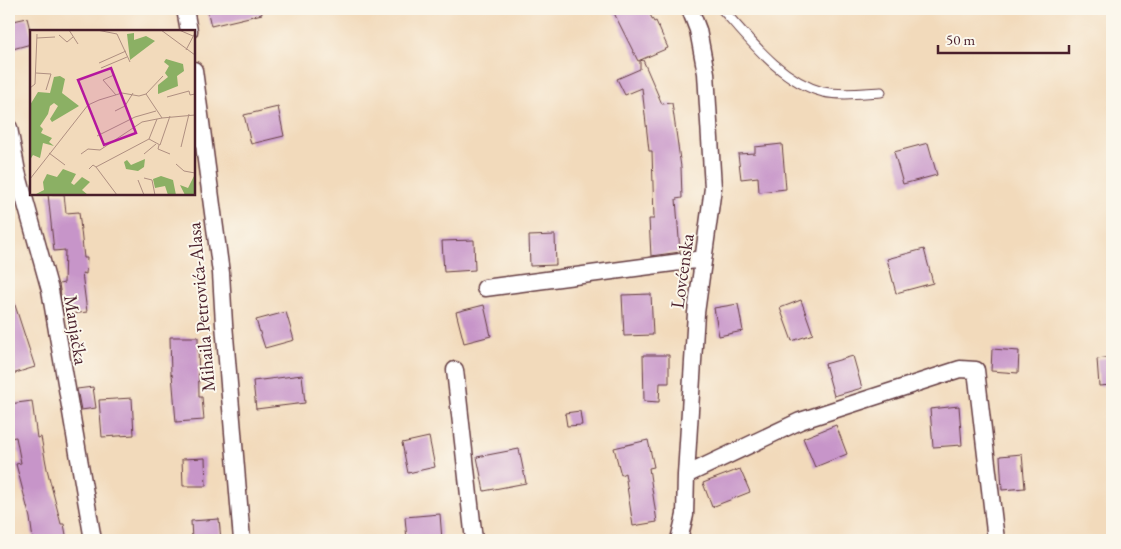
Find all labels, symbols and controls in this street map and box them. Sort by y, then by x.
scale bar [938,22,1070,54]
inset map [30,30,195,195]
text: 50 m [946,30,975,49]
street label: Mihaila Petrovića-Alasa [181,221,221,393]
street label: Lovćenska [664,231,700,310]
street label: Manjačka [58,293,94,367]

